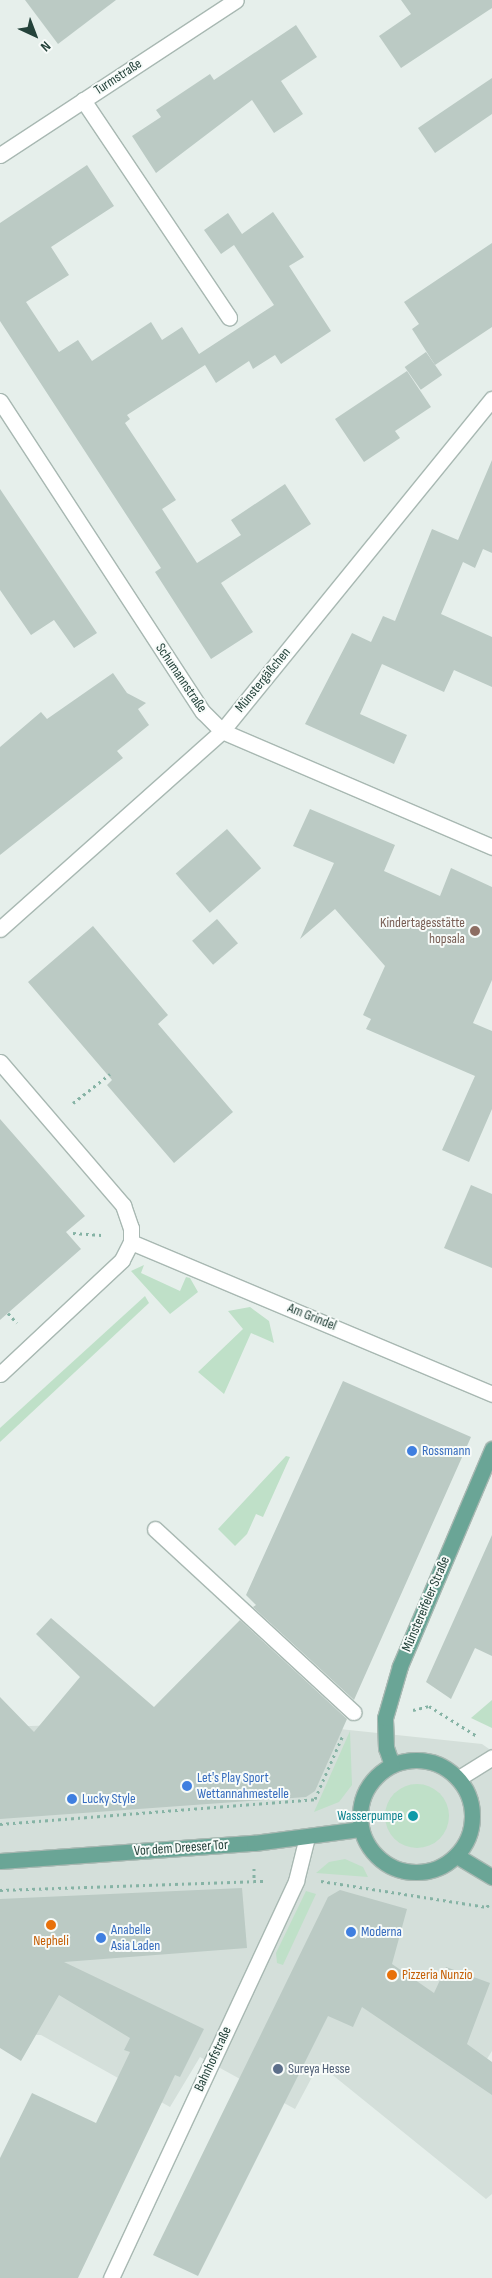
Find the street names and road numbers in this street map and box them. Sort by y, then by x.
street label: Turmstraße [91,55,145,99]
street label: Schumannstraße [152,640,210,716]
street label: Münstergäßchen [232,644,294,716]
street label: Am Grindel [285,1300,339,1334]
street label: Münstereifeler Straße [398,1554,454,1654]
street label: Vor dem Dreeser Tor [134,1836,228,1860]
street label: Bahnhofstraße [191,2024,235,2094]

